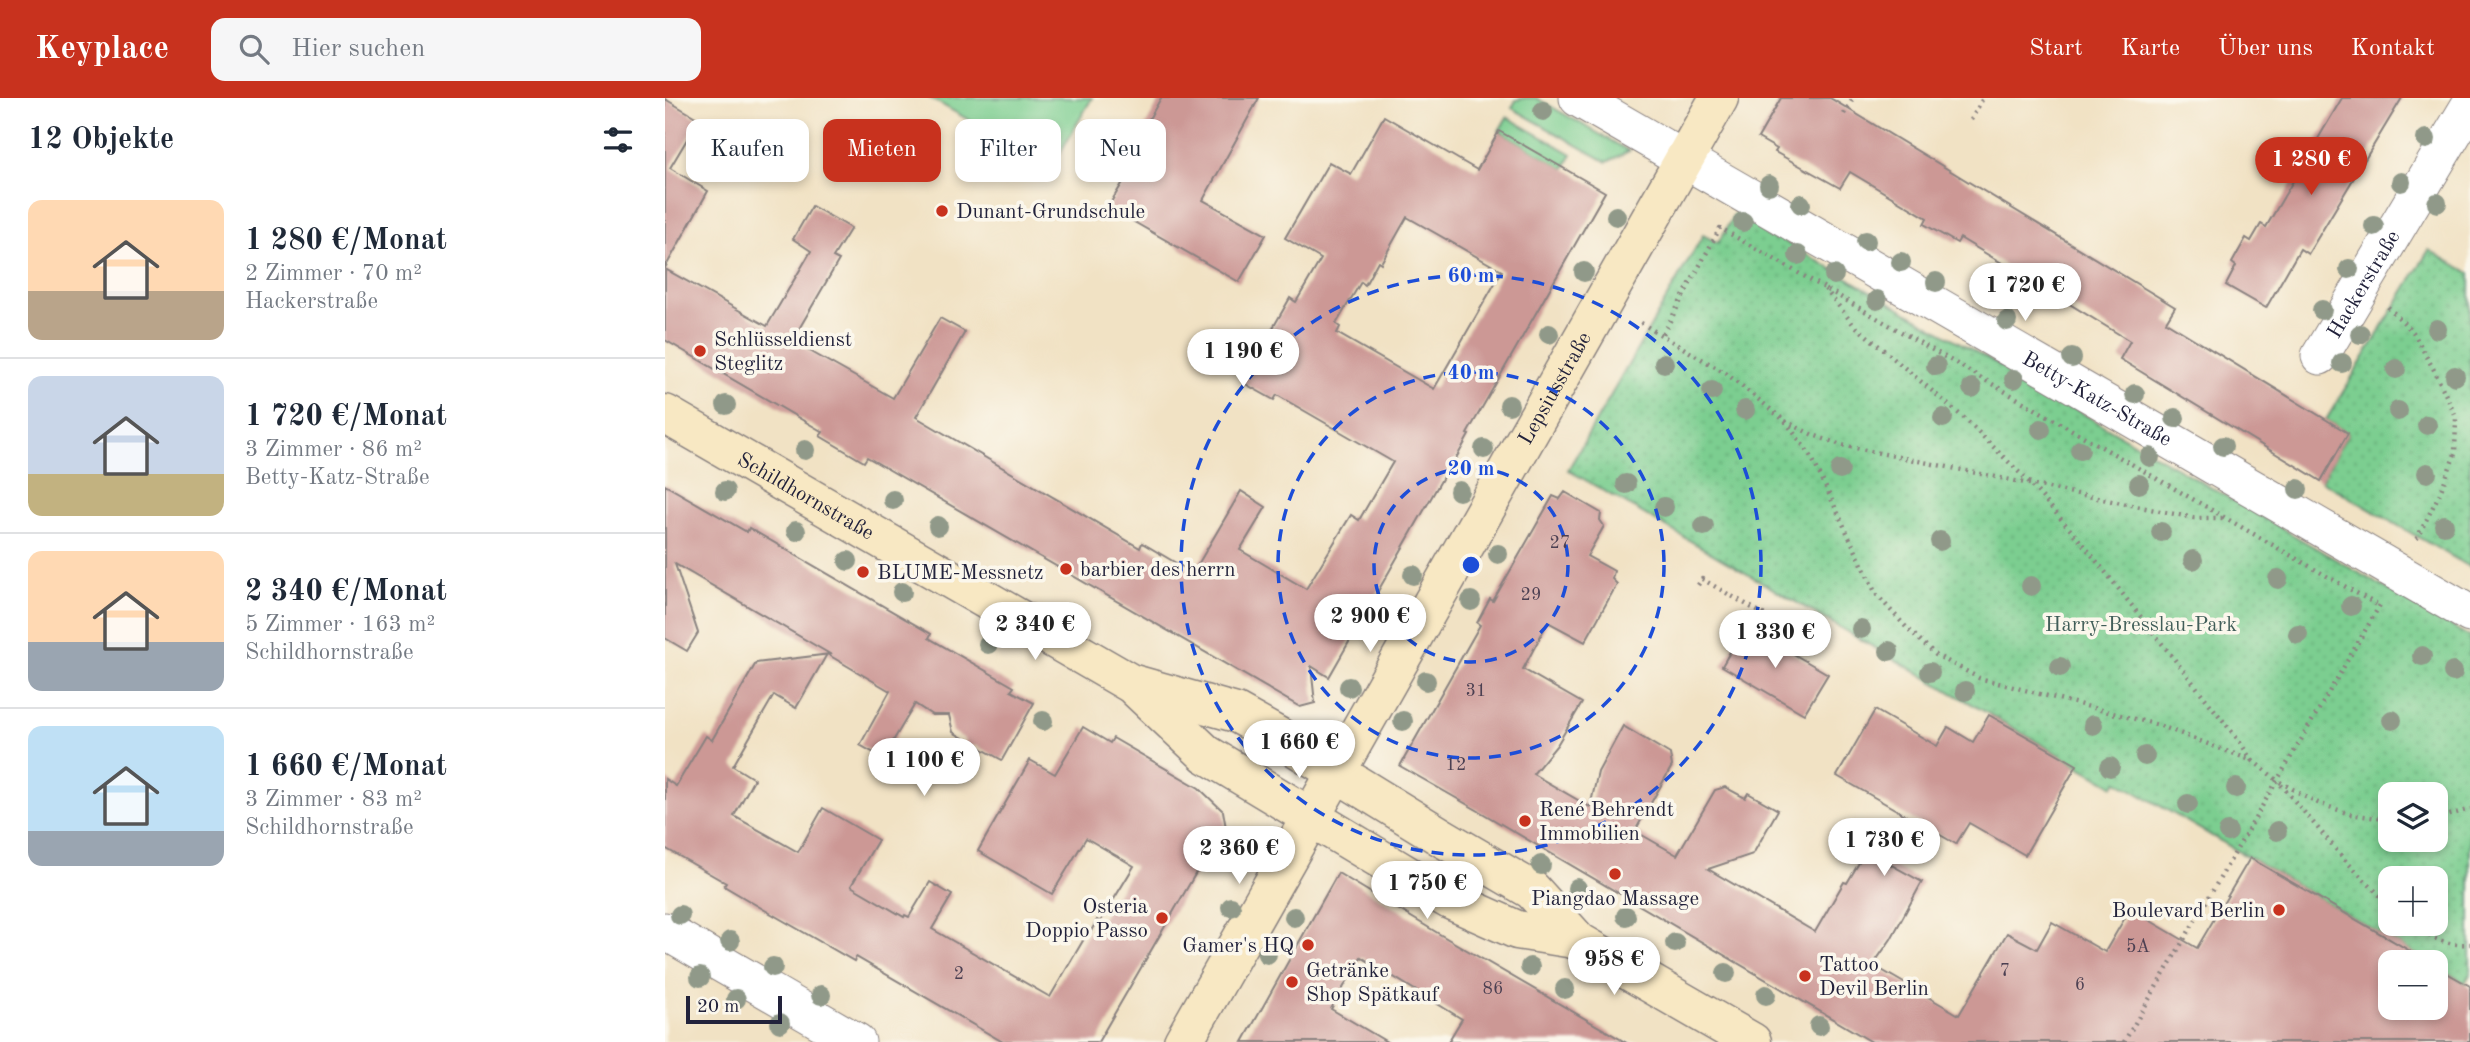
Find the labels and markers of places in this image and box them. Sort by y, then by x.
pin: 1 280 € [2246,138,2376,197]
place label: Dunant-Grundschule [956,202,1145,223]
marker: Dunant-Grundschule [934,203,950,219]
pin: 1 720 € [1960,264,2090,323]
place label: Schlüsseldienst Steglitz [714,330,852,375]
pin: 1 190 € [1178,330,1308,389]
marker: Schlüsseldienst Steglitz [692,343,708,359]
centre of rings [1459,553,1483,577]
place label: barbier des herrn [1080,560,1236,581]
marker: barbier des herrn [1058,561,1074,577]
place label: BLUME-Messnetz [877,563,1044,584]
marker: BLUME-Messnetz [855,564,871,580]
pin: 2 900 € [1305,594,1435,654]
pin: 2 340 € [970,602,1100,662]
pin: 1 330 € [1710,610,1840,670]
pin: 1 660 € [1234,720,1364,780]
pin: 1 100 € [859,738,989,798]
place label: René Behrendt Immobilien [1539,800,1674,845]
marker: René Behrendt Immobilien [1517,813,1533,829]
pin: 1 730 € [1819,818,1949,878]
pin: 2 360 € [1174,826,1304,886]
pin: 1 750 € [1362,862,1492,921]
marker: Piangdao Massage [1607,866,1623,882]
place label: Piangdao Massage [1531,889,1699,910]
place label: Osteria Doppio Passo [1025,897,1148,942]
place label: Boulevard Berlin [2112,901,2265,922]
marker: Boulevard Berlin [2271,902,2287,918]
marker: Osteria Doppio Passo [1154,910,1170,926]
place label: Gamer's HQ [1182,936,1294,957]
marker: Gamer's HQ [1300,937,1316,953]
pin: 958 € [1565,937,1663,997]
place label: Tattoo Devil Berlin [1819,955,1929,1000]
place label: Getränke Shop Spätkauf [1306,961,1440,1006]
marker: Tattoo Devil Berlin [1797,968,1813,984]
marker: Getränke Shop Spätkauf [1284,974,1300,990]

